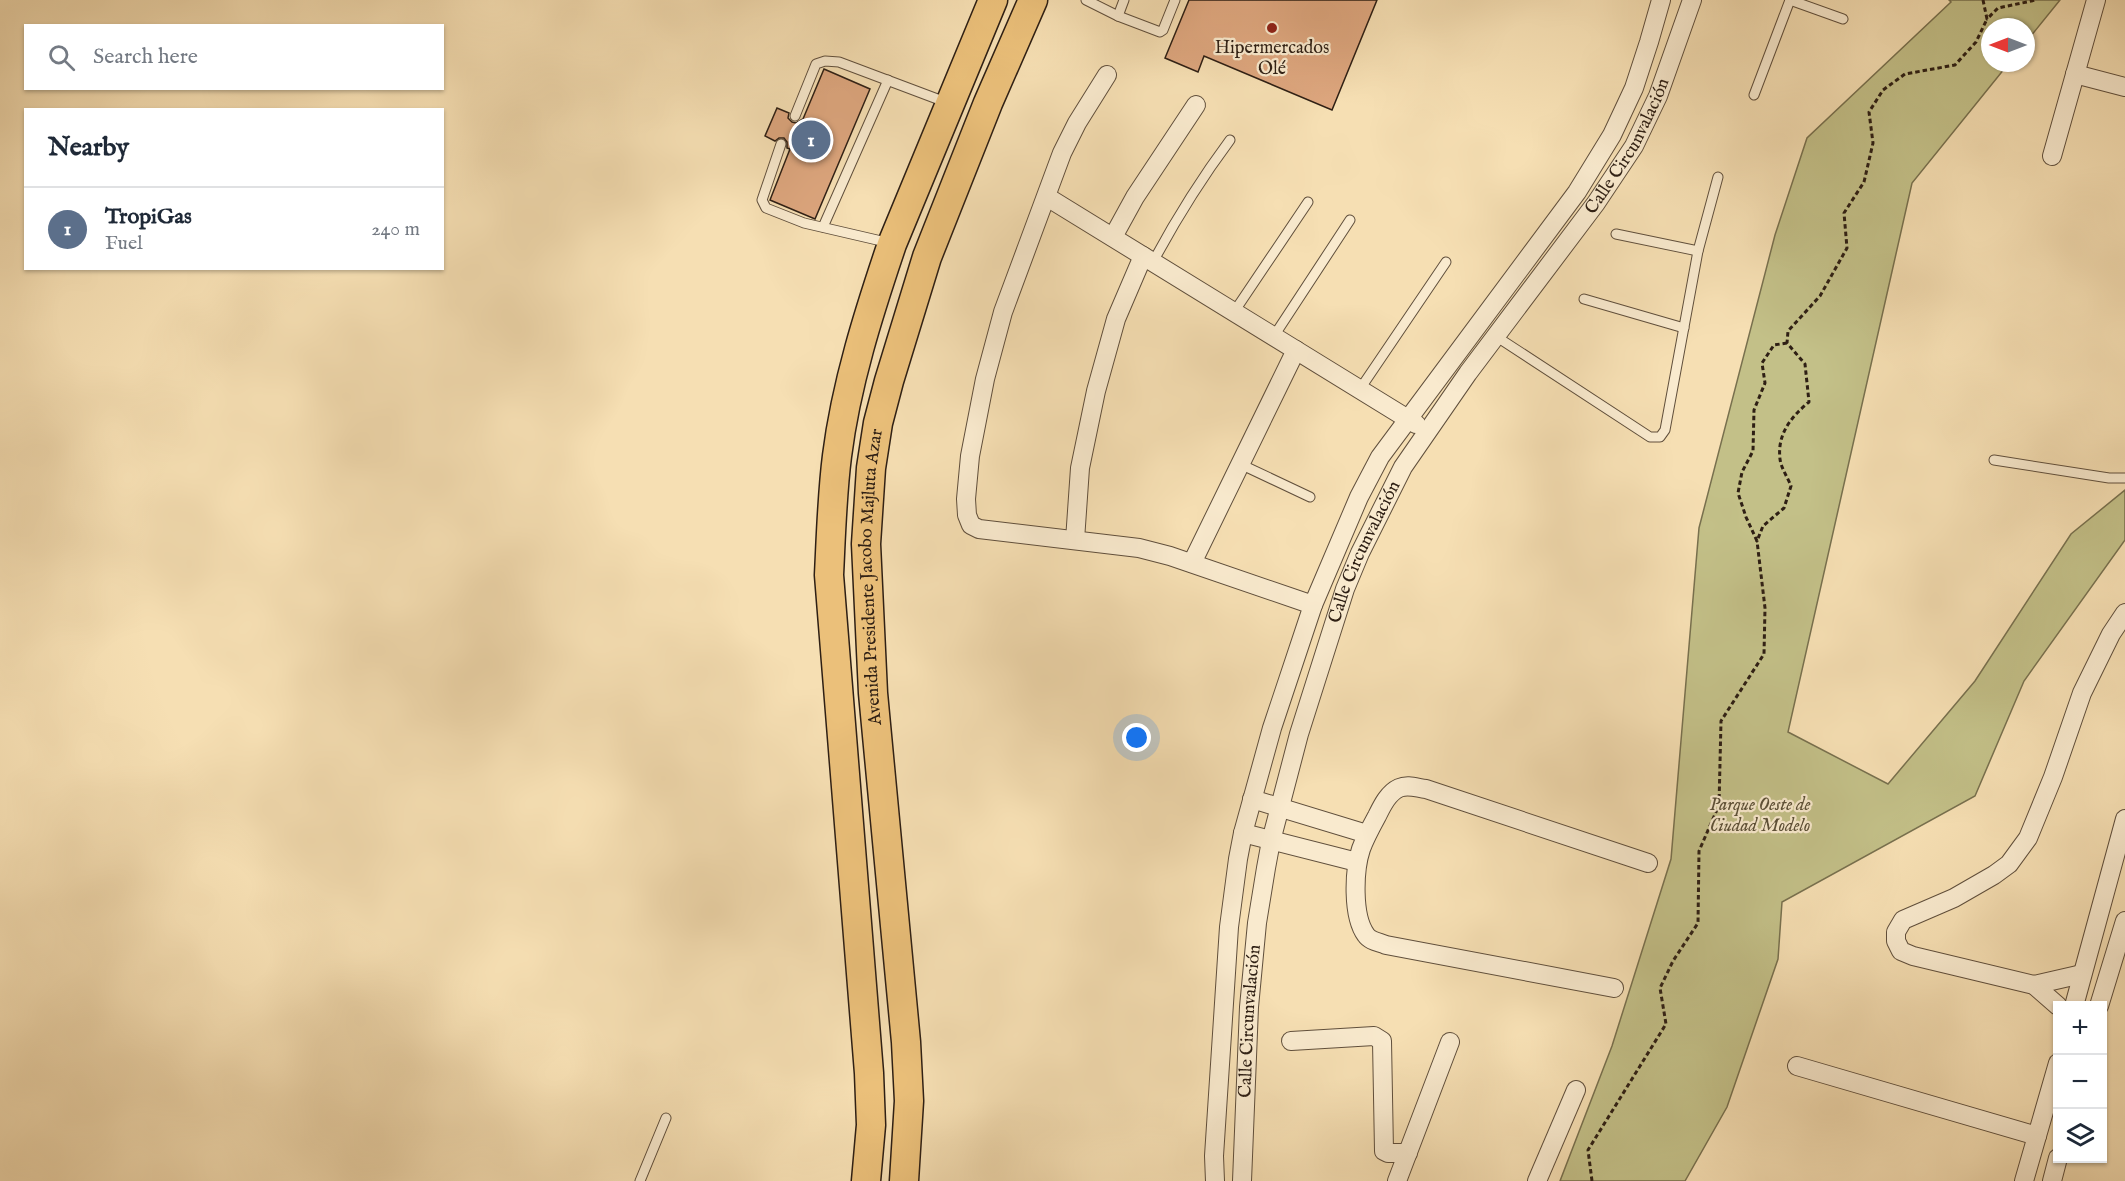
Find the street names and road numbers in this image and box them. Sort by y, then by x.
street label: Calle Circunvalación [1580,75,1675,219]
street label: Avenida Presidente Jacobo Majluta Azar [854,427,888,727]
street label: Calle Circunvalación [1323,477,1406,626]
street label: Calle Circunvalación [1234,943,1266,1098]

